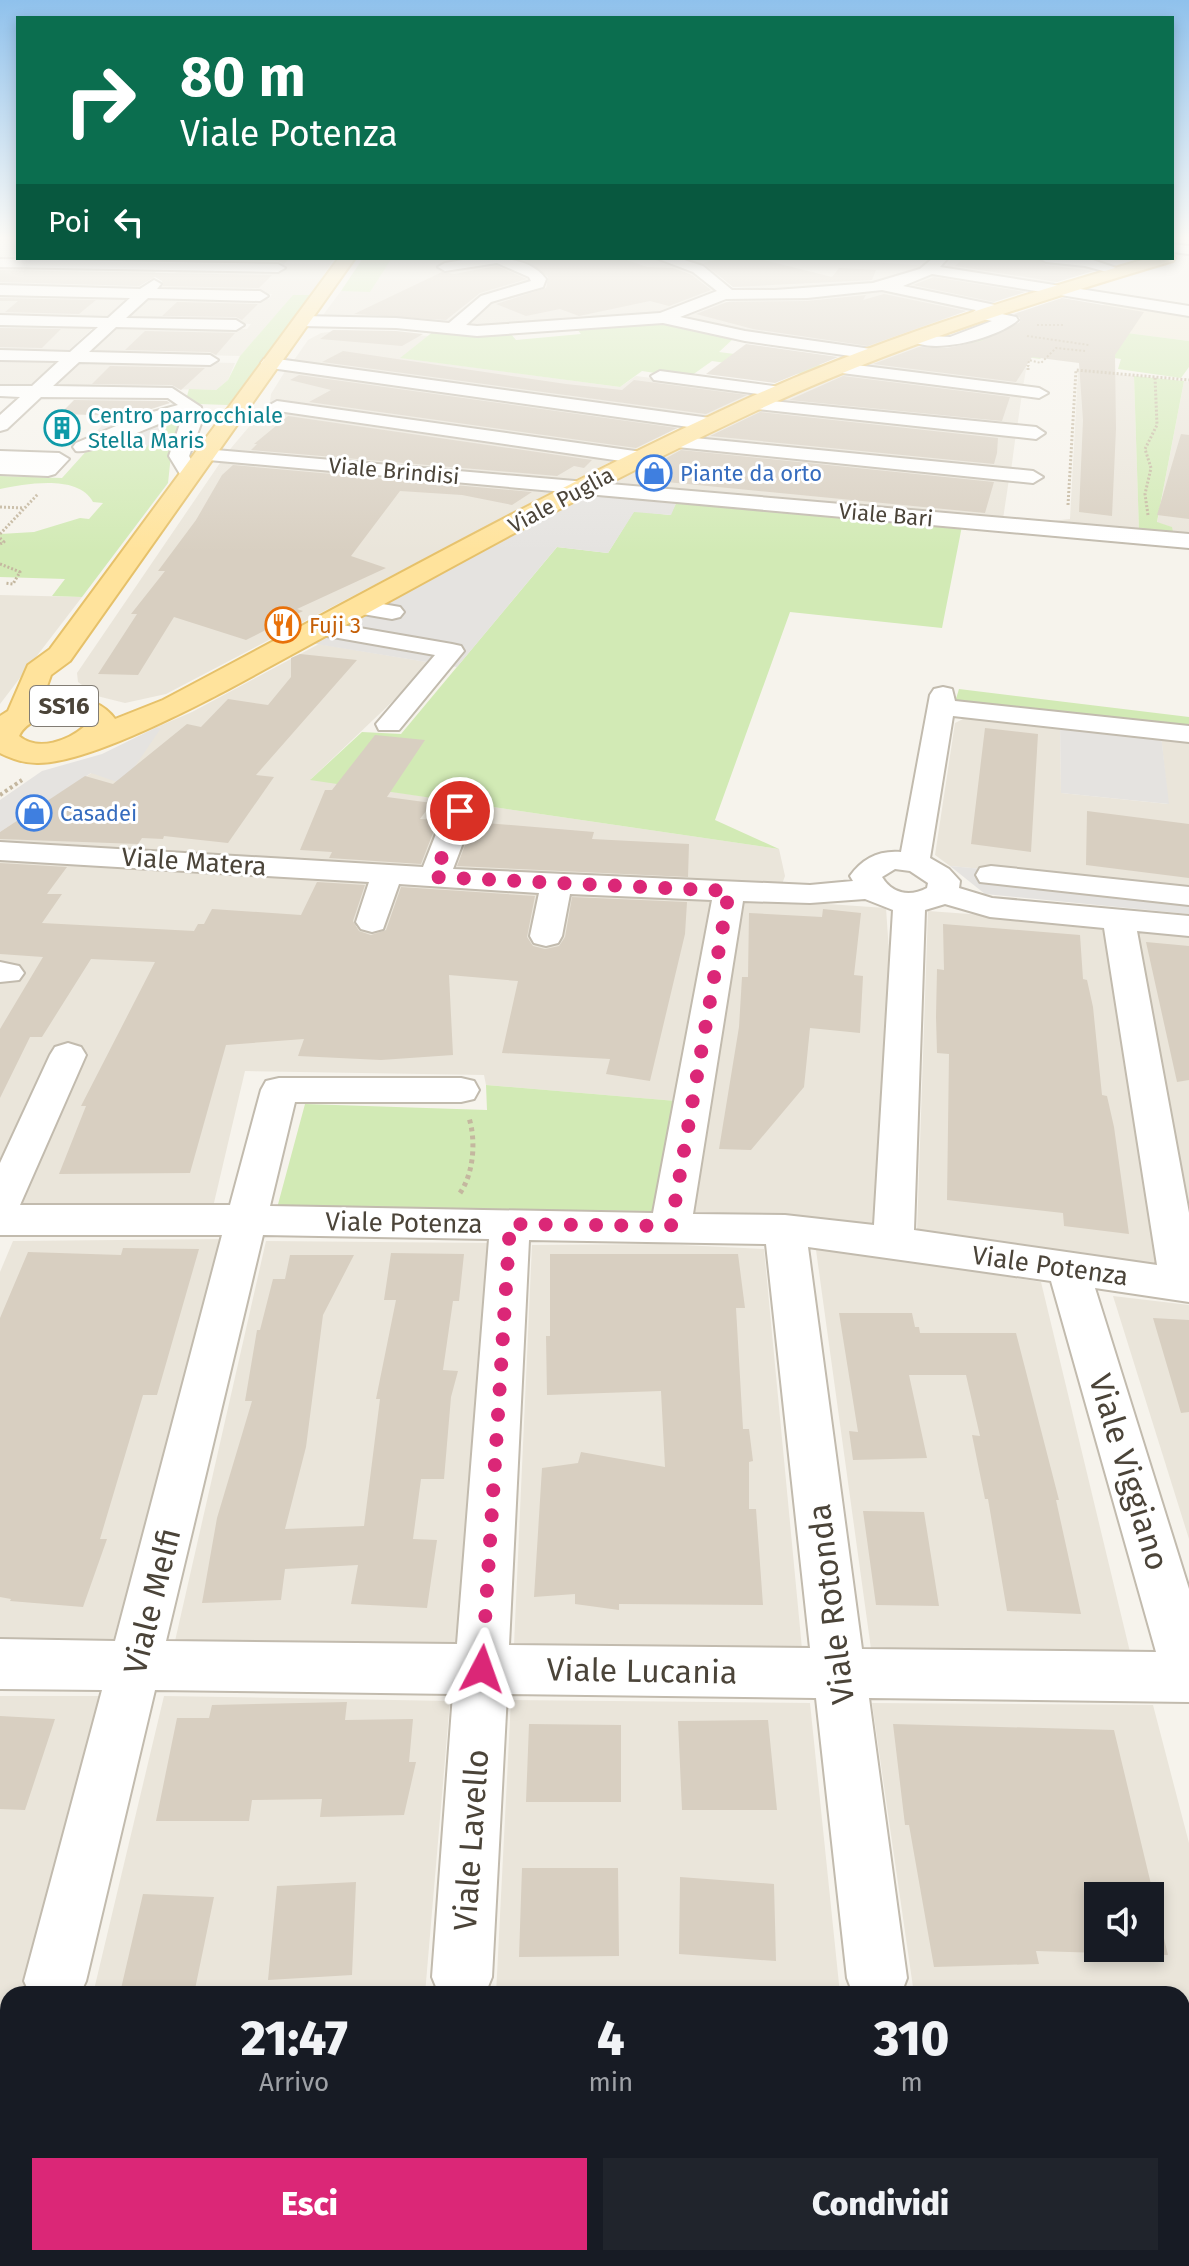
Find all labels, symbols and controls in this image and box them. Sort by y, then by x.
text: 80 m [180,44,306,111]
icon: right [48,48,152,152]
text: Viale Potenza [180,112,398,156]
icon: left [107,200,151,244]
text: Poi [48,204,91,240]
place label: Centro parrocchiale Stella Maris [88,402,283,454]
building icon: Centro parrocchiale Stella Maris [43,409,81,447]
street label: Viale Brindisi [327,452,461,490]
shop icon: Piante da orto [635,454,673,492]
place label: Piante da orto [680,460,822,487]
street label: Viale Puglia [504,461,618,539]
street label: Viale Bari [838,497,934,533]
restaurant icon: Fuji 3 [264,606,302,644]
place label: Fuji 3 [309,612,361,639]
road number: SS16 [30,686,98,726]
pin [426,777,494,845]
icon: arrive [438,789,482,833]
shop icon: Casadei [15,794,53,832]
place label: Casadei [60,800,137,827]
street label: Viale Matera [121,841,267,883]
street label: Viale Potenza [325,1206,483,1240]
street label: Viale Potenza [970,1240,1130,1292]
street label: Viale Viggiano [1081,1369,1177,1575]
street label: Viale Rotonda [800,1502,862,1706]
street label: Viale Melfi [116,1524,188,1678]
position arrow [440,1627,524,1711]
street label: Viale Lucania [546,1650,738,1692]
street label: Viale Lavello [446,1748,496,1932]
map controls [1084,1882,1164,1962]
button: sound [1084,1882,1164,1962]
text: 21:47 [241,2010,348,2068]
text: 4 [597,2010,625,2068]
text: 310 [874,2010,949,2068]
text: Arrivo [259,2067,329,2098]
text: min [588,2067,633,2098]
text: m [900,2067,923,2098]
button: Esci [32,2158,587,2250]
button: Condividi [603,2158,1158,2250]

